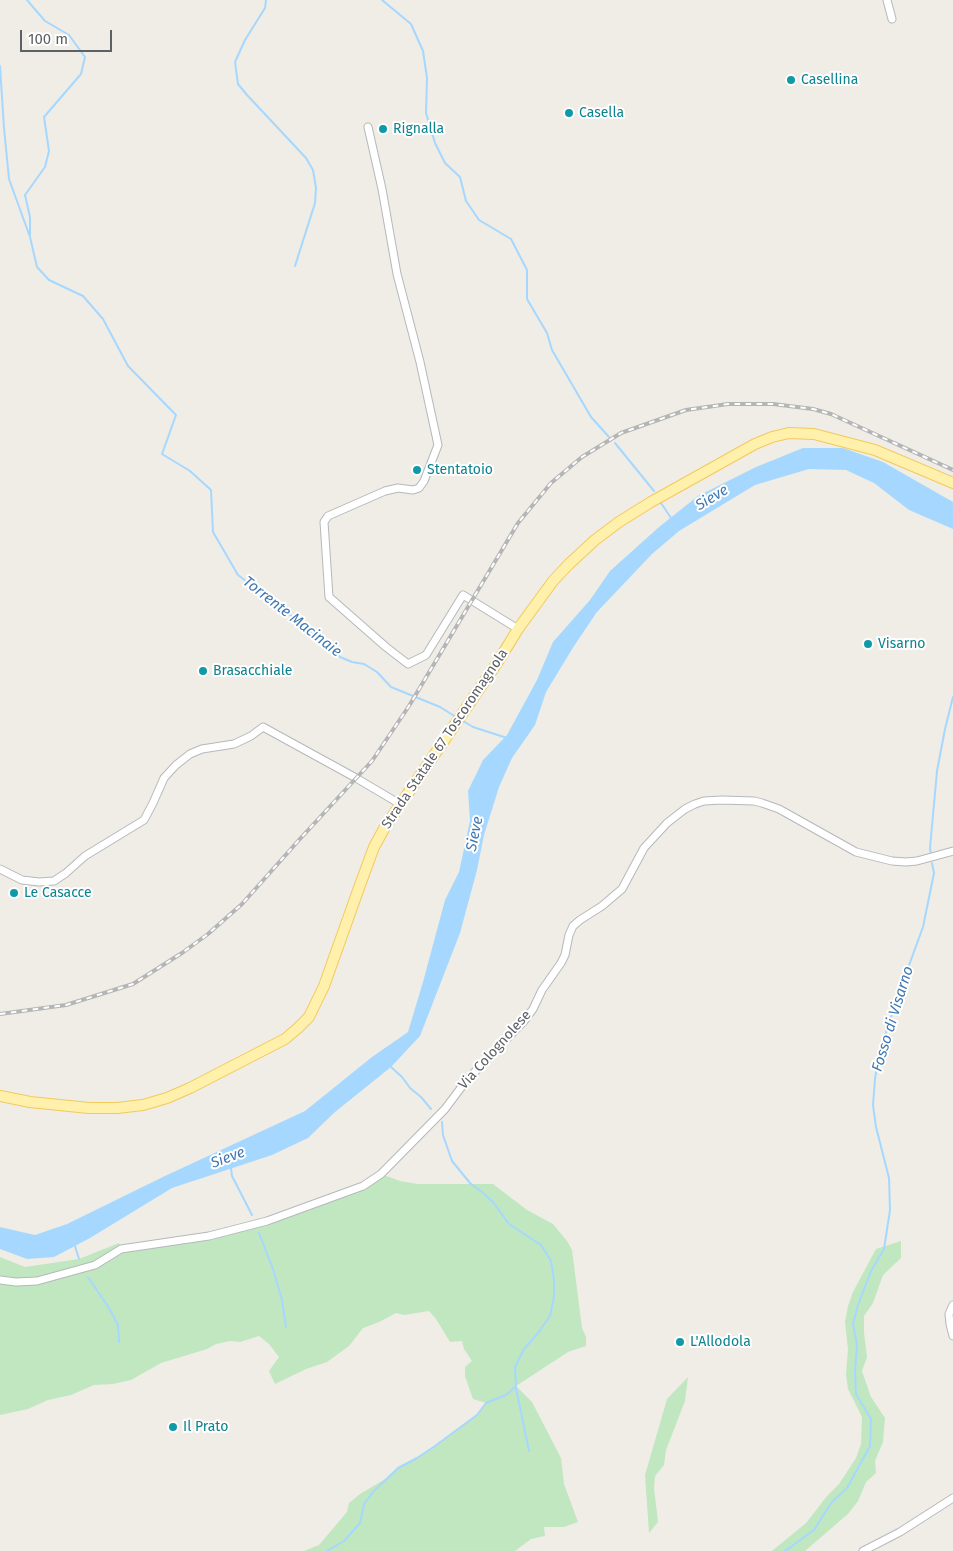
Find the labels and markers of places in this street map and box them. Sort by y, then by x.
place label: Casellina [801,72,858,88]
marker: Casellina [785,74,797,86]
place label: Casella [579,105,624,121]
marker: Casella [563,107,575,119]
place label: Rignalla [393,121,444,137]
marker: Rignalla [377,123,389,135]
place label: Stentatoio [427,462,493,478]
marker: Stentatoio [411,464,423,476]
place label: Visarno [878,636,926,652]
marker: Visarno [862,638,874,650]
place label: Brasacchiale [213,663,292,679]
marker: Brasacchiale [197,665,209,677]
place label: Le Casacce [24,885,92,901]
marker: Le Casacce [8,887,20,899]
place label: L'Allodola [690,1334,751,1350]
marker: L'Allodola [674,1336,686,1348]
place label: Il Prato [183,1419,228,1435]
marker: Il Prato [167,1421,179,1433]

